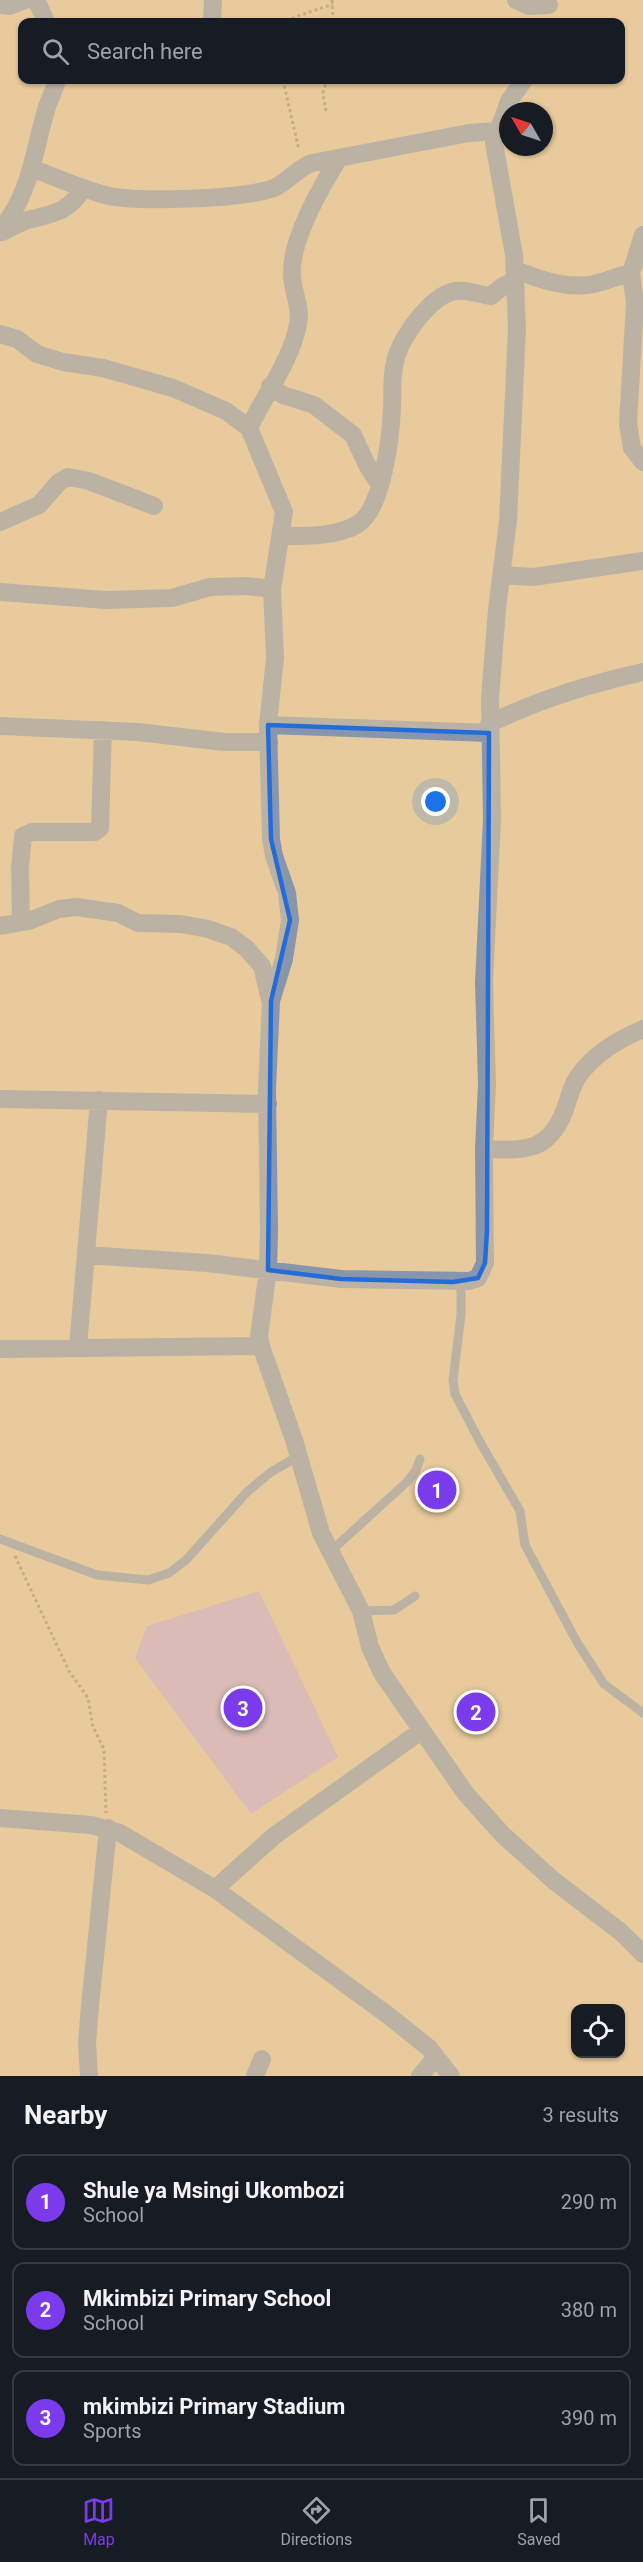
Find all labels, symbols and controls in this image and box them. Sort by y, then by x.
search box [18,18,625,84]
icon: search [39,35,72,68]
text: Search here [87,39,203,64]
north arrow [499,102,553,156]
your location [421,787,450,816]
pin: 1 [418,1468,456,1512]
pin: 3 [224,1686,262,1730]
pin: 2 [456,1690,496,1734]
map controls [571,2004,625,2058]
button: locate [571,2004,625,2058]
text: Nearby [24,2100,107,2130]
text: 3 results [543,2103,619,2127]
text: Shule ya Msingi Ukombozi [83,2178,344,2203]
text: 1 [40,2190,51,2214]
text: 290 m [561,2190,617,2214]
text: School [83,2203,144,2227]
text: Mkimbizi Primary School [83,2286,331,2311]
text: 2 [40,2298,51,2322]
text: 380 m [561,2298,617,2322]
text: School [83,2311,144,2335]
text: mkimbizi Primary Stadium [83,2394,345,2419]
text: 3 [40,2406,51,2430]
text: 390 m [561,2406,617,2430]
text: Sports [83,2419,142,2443]
tab: Map [82,2494,115,2549]
tab: Directions [280,2494,352,2549]
tab: Saved [517,2494,561,2549]

